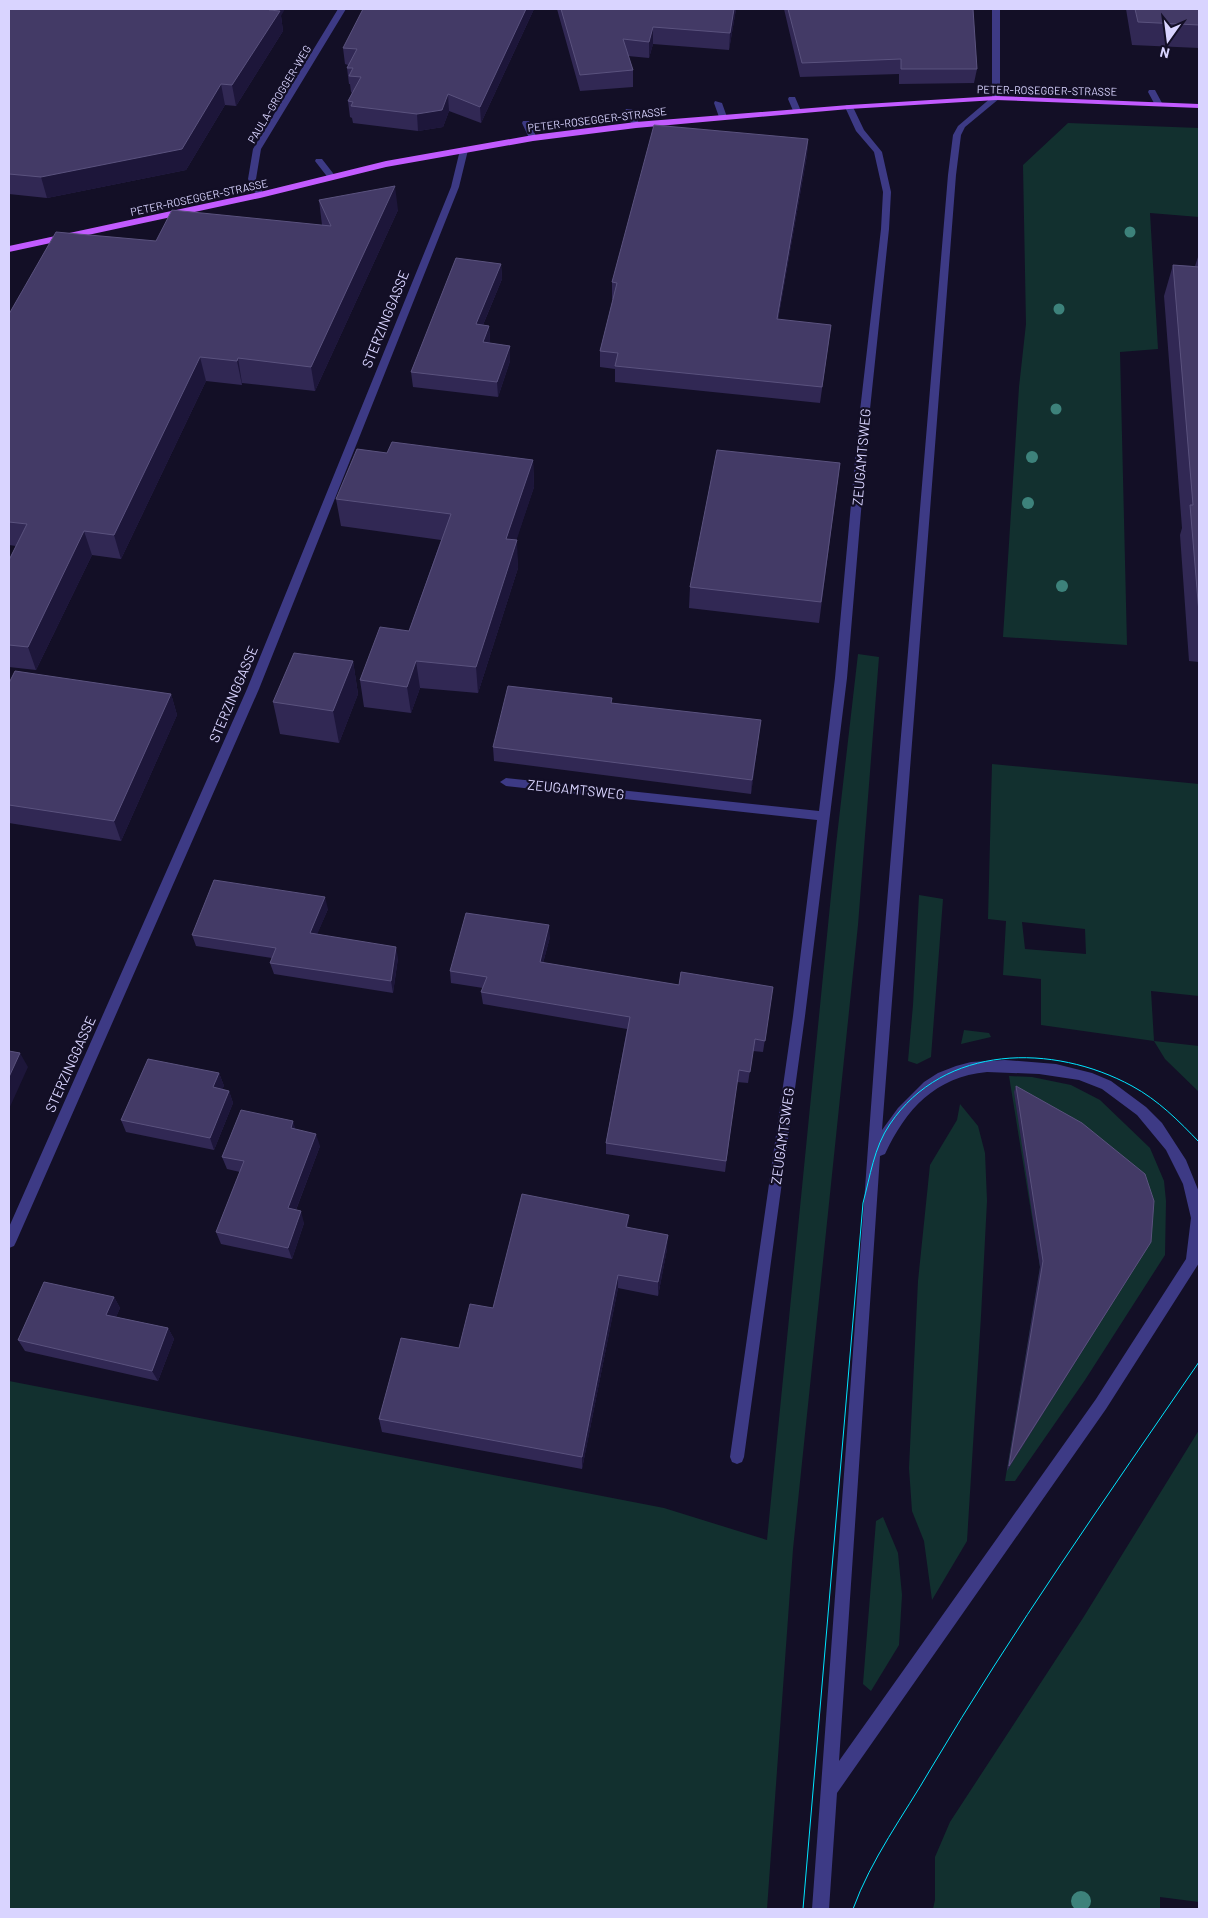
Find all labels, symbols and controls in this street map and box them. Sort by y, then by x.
north arrow [1143,15,1193,65]
street label: PAULA-GROGGER-WEG [245,43,313,145]
text: N [1158,44,1171,62]
street label: PETER-ROSEGGER-STRASSE [977,82,1118,98]
street label: PETER-ROSEGGER-STRASSE [527,104,668,134]
street label: PETER-ROSEGGER-STRASSE [129,176,269,218]
street label: STERZINGGASSE [358,268,412,370]
street label: ZEUGAMTSWEG [848,408,874,506]
street label: STERZINGGASSE [205,643,261,745]
street label: ZEUGAMTSWEG [527,775,625,803]
street label: STERZINGGASSE [41,1013,99,1115]
street label: ZEUGAMTSWEG [767,1087,797,1185]

